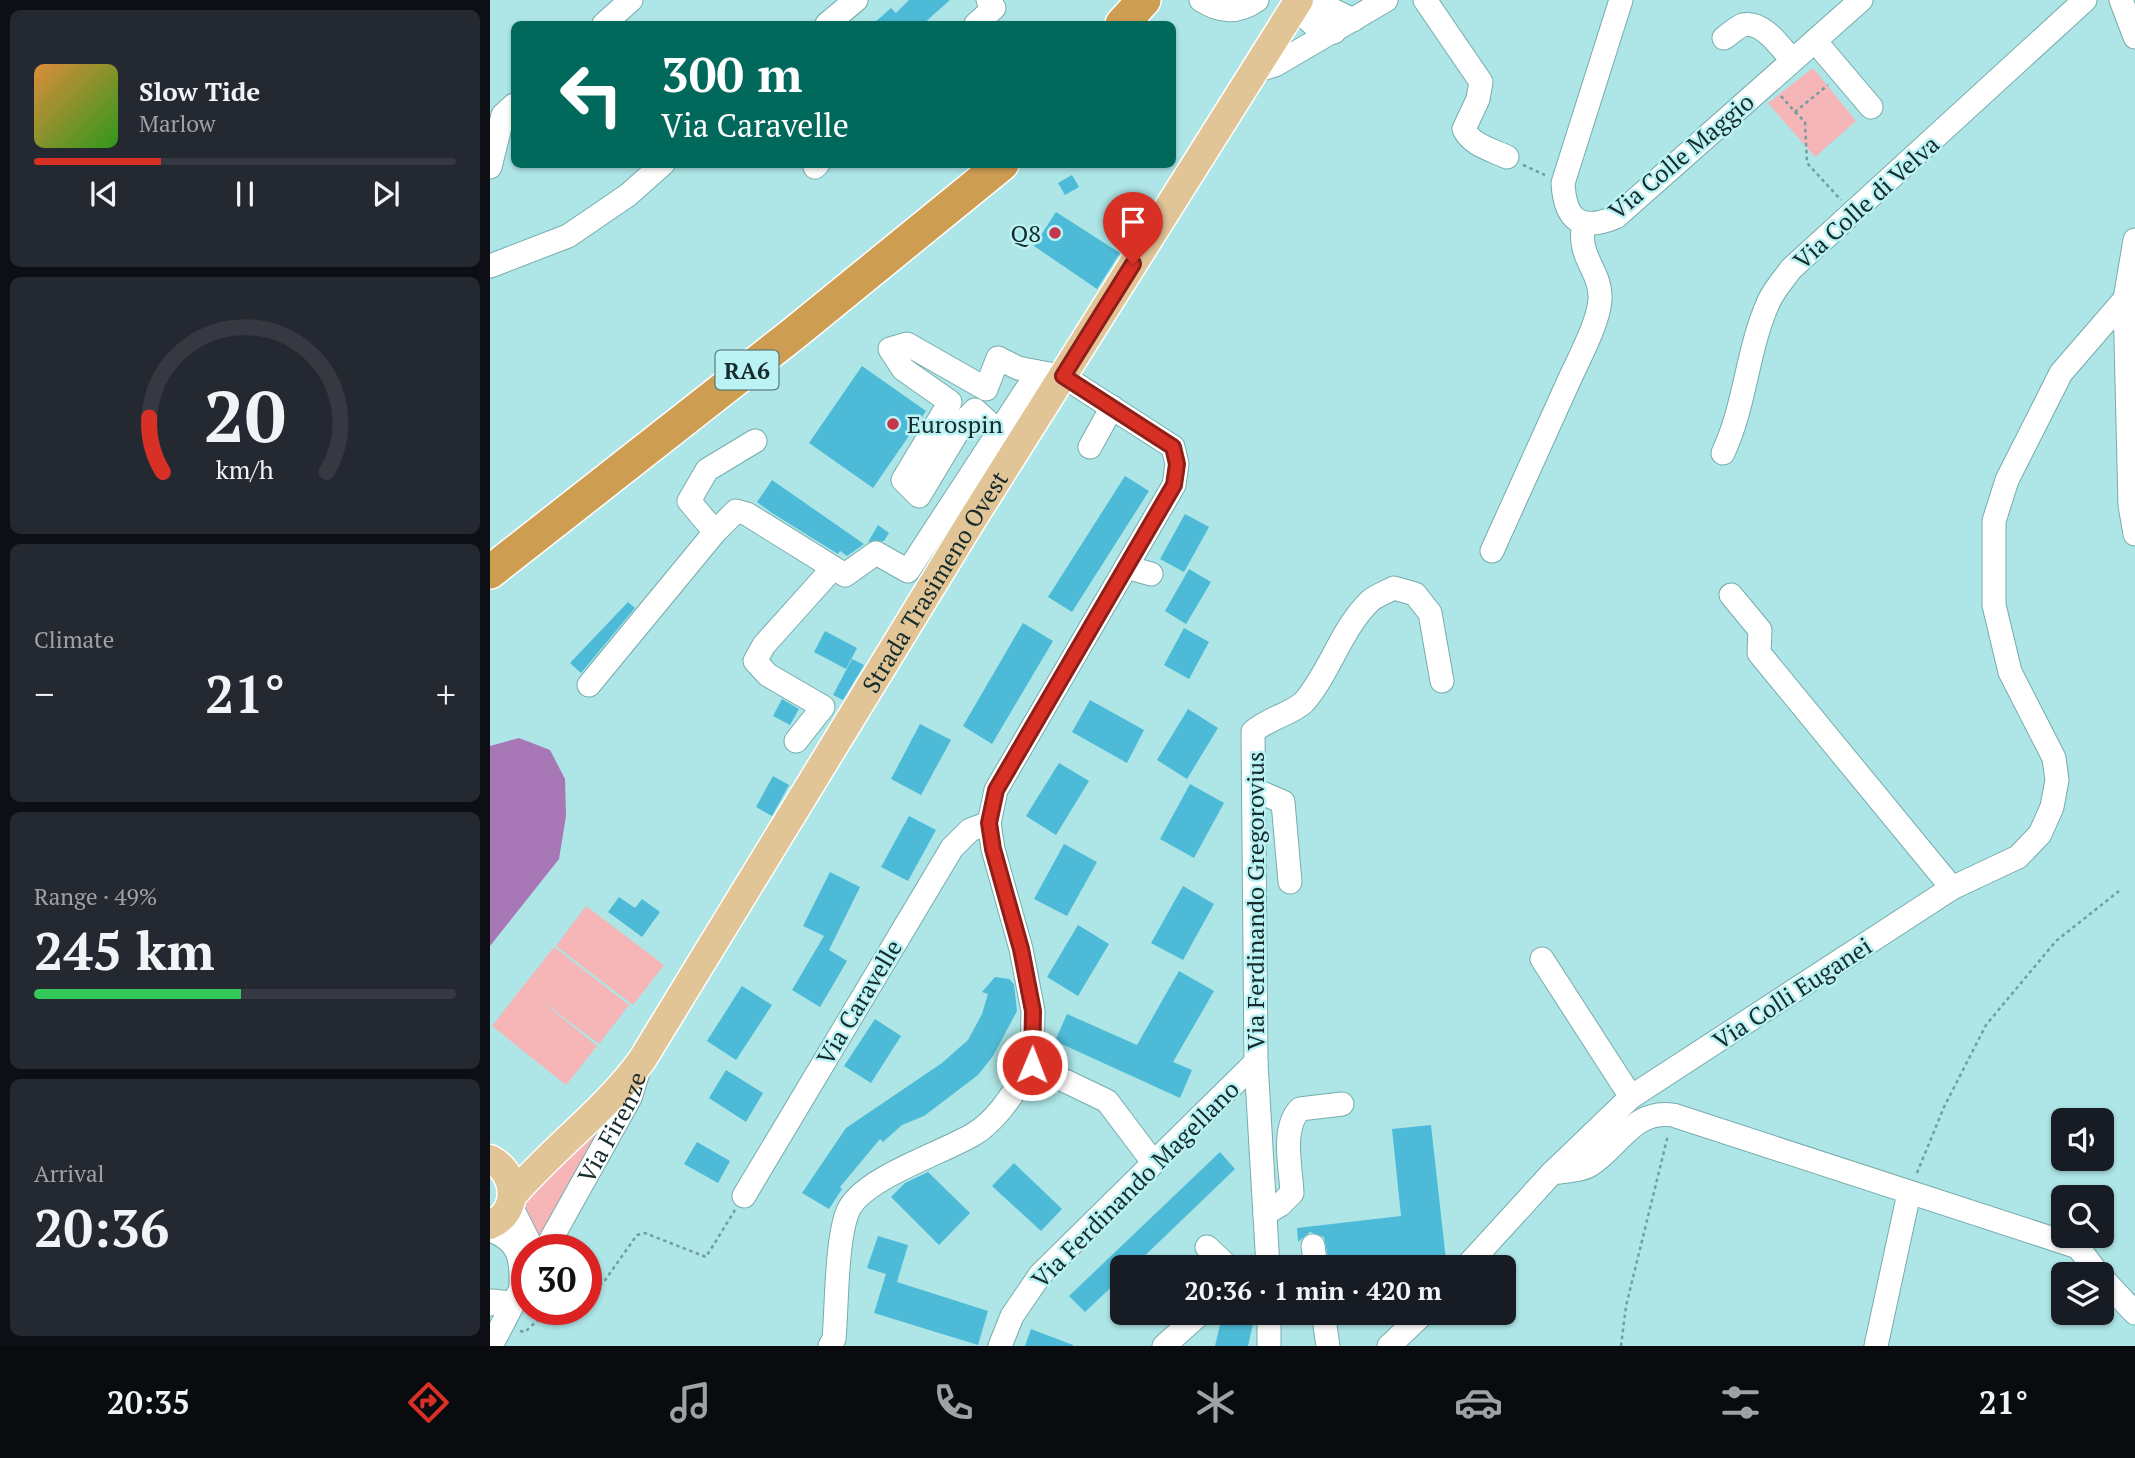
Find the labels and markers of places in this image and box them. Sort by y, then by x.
pin [1103,192,1163,264]
place label: Q8 [1010,217,1041,249]
marker: Q8 [1047,225,1063,241]
place label: Eurospin [907,408,1003,440]
marker: Eurospin [885,416,901,432]

